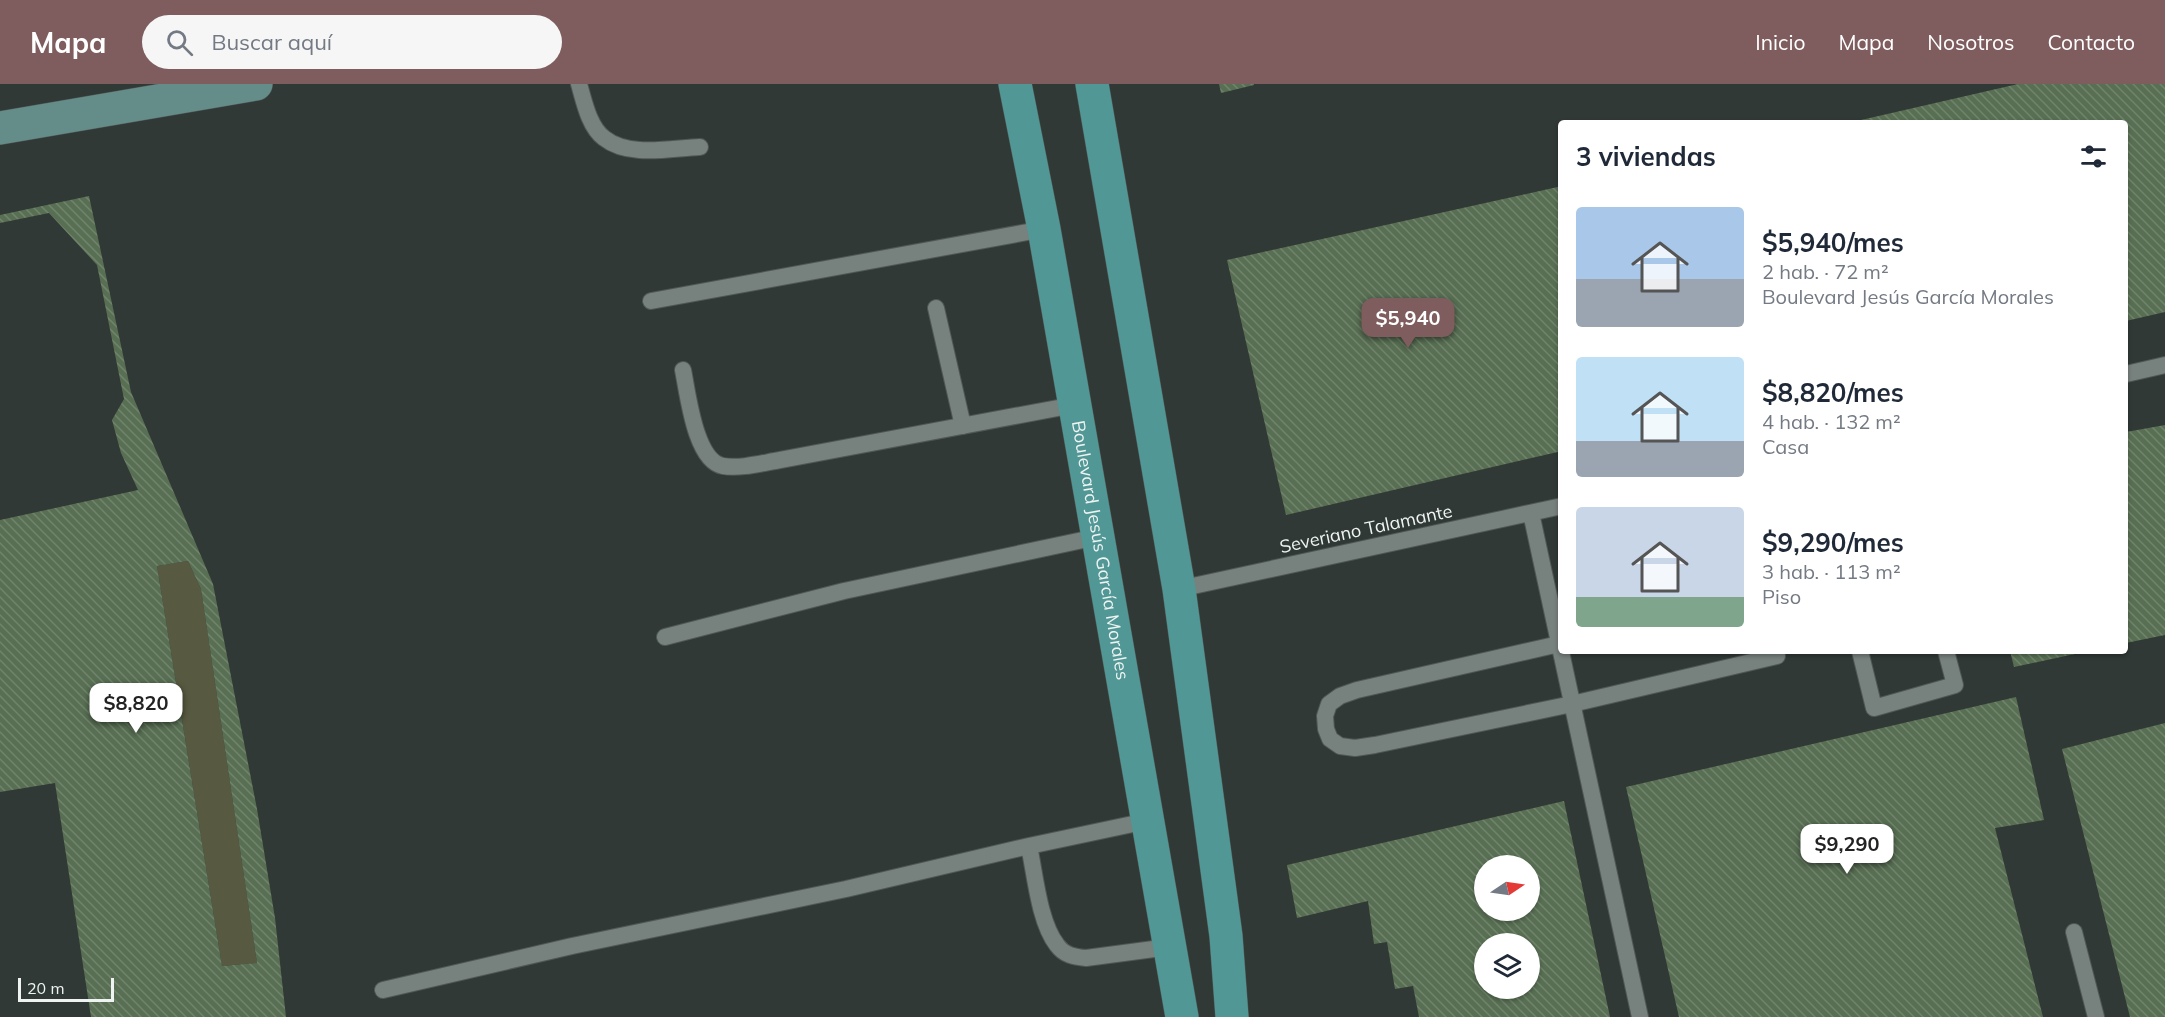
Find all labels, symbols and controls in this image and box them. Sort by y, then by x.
search box [142,15,562,69]
text: Mapa [30,25,106,60]
icon: search [163,26,196,59]
text: Buscar aquí [211,28,332,56]
text: Inicio [1755,29,1805,55]
text: Mapa [1838,29,1894,55]
text: Nosotros [1927,29,2014,55]
text: Contacto [2047,29,2135,55]
text: 3 viviendas [1576,140,1716,173]
icon: filters [2077,140,2110,173]
text: $5,940/mes [1762,226,1904,259]
icon: home [1624,231,1696,303]
text: 2 hab. · 72 m² [1762,259,1889,284]
text: Boulevard Jesús García Morales [1762,284,2054,309]
pin: $5,940 [1359,298,1457,349]
text: $5,940 [1376,305,1440,330]
text: $8,820/mes [1762,376,1904,409]
icon: home [1624,381,1696,453]
text: 4 hab. · 132 m² [1762,409,1901,434]
street label: Boulevard Jesús García Morales [1067,419,1135,682]
text: Casa [1762,434,1809,459]
street label: Severiano Talamante [1278,499,1454,558]
text: $9,290/mes [1762,526,1904,559]
icon: home [1624,531,1696,603]
text: 3 hab. · 113 m² [1762,559,1901,584]
text: Piso [1762,584,1801,609]
pin: $8,820 [87,683,185,734]
text: $8,820 [104,690,168,715]
pin: $9,290 [1798,824,1896,875]
text: $9,290 [1815,831,1879,856]
north arrow [1474,855,1540,921]
map controls [1474,855,1540,999]
button: layers [1474,933,1540,999]
scale bar [18,975,114,1002]
text: 20 m [27,978,64,998]

